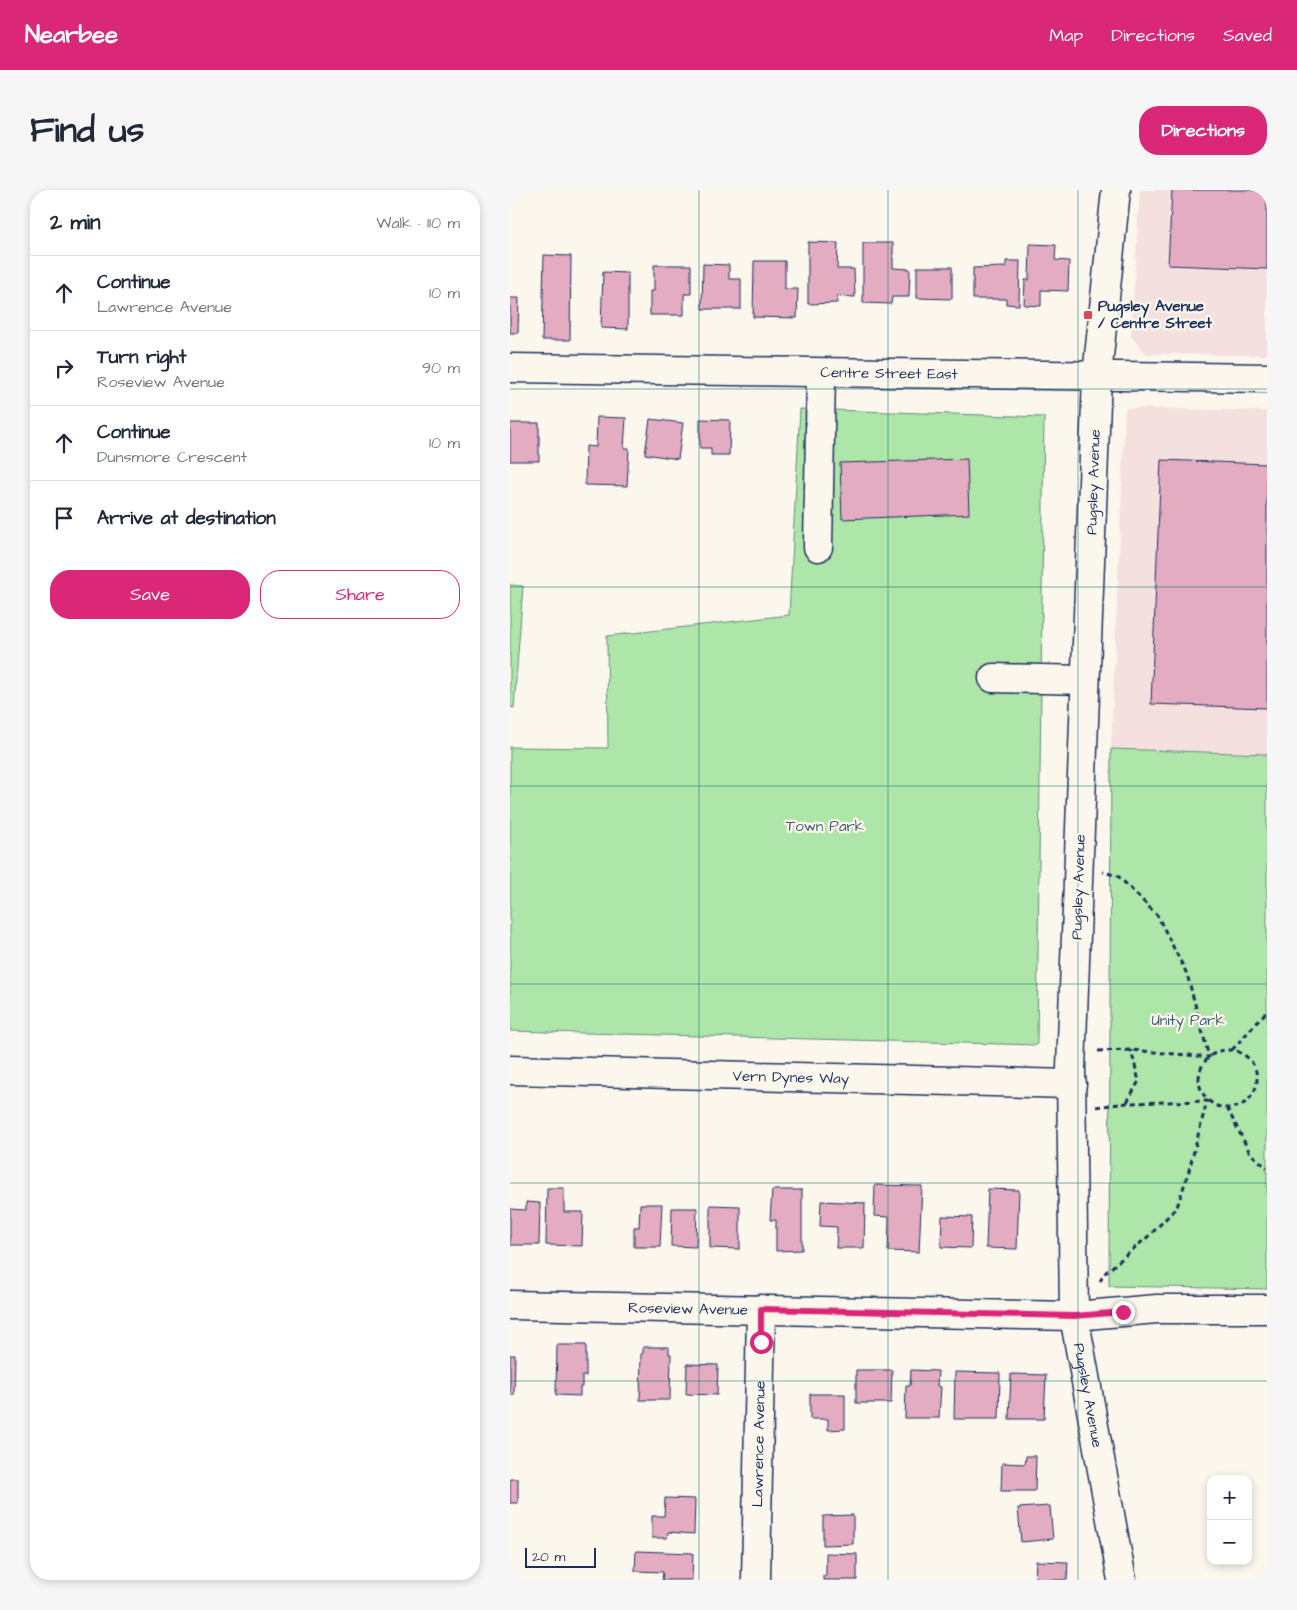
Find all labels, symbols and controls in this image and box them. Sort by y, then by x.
text: Nearbee [25,18,118,52]
text: Map [1049,23,1083,48]
text: Directions [1111,23,1195,48]
text: Saved [1223,23,1272,48]
text: Find us [30,106,144,155]
button: Directions [1139,106,1267,155]
text: 2 min [50,208,100,237]
text: Walk · 110 m [376,212,460,234]
text: Continue [97,269,171,296]
icon: ahead [50,279,78,307]
text: 10 m [429,282,460,304]
text: Lawrence Avenue [97,296,232,318]
place label: Pugsley Avenue / Centre Street [1098,296,1213,334]
marker: Pugsley Avenue / Centre Street [1082,309,1094,321]
text: Turn right [97,344,186,371]
icon: right [50,354,78,382]
text: 90 m [422,357,460,379]
street label: Centre Street East [820,362,958,385]
text: Roseview Avenue [97,371,225,393]
text: Continue [97,419,171,446]
icon: ahead [50,429,78,457]
street label: Pugsley Avenue [1081,429,1107,535]
text: 10 m [429,432,460,454]
text: Dunsmore Crescent [97,446,247,468]
icon: arrive [50,504,78,532]
text: Arrive at destination [97,505,276,532]
button: Save [50,570,250,619]
button: Share [260,570,460,619]
park label: Town Park [786,816,864,837]
street label: Pugsley Avenue [1066,834,1092,940]
park label: Unity Park [1151,1010,1225,1032]
street label: Vern Dynes Way [732,1066,849,1090]
street label: Roseview Avenue [628,1297,748,1321]
route end [1112,1301,1135,1324]
route start [750,1331,773,1354]
street label: Pugsley Avenue [1068,1341,1108,1449]
street label: Lawrence Avenue [747,1381,771,1507]
map controls [1207,1475,1252,1565]
button: + [1207,1475,1252,1520]
button: − [1207,1520,1252,1565]
scale bar [525,1545,596,1568]
text: 20 m [532,1547,565,1567]

